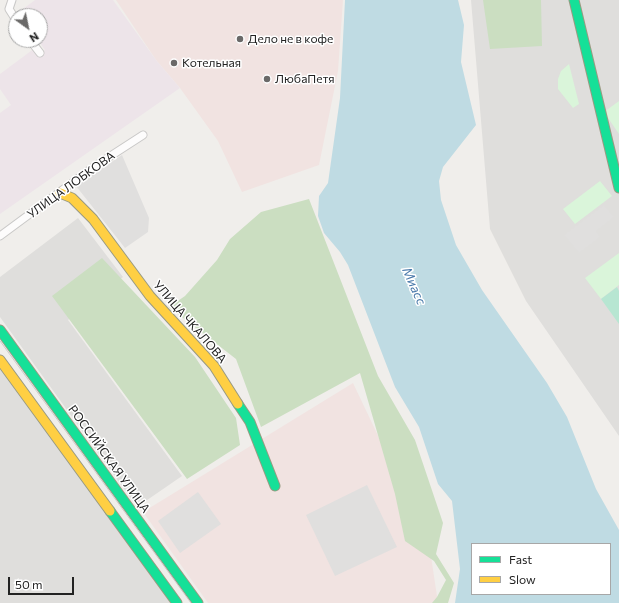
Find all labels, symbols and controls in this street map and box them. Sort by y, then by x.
north arrow [8,8,48,48]
text: N [27,30,41,45]
place label: Дело не в кофе [248,32,333,46]
marker: Дело не в кофе [235,34,245,44]
place label: Котельная [182,56,241,70]
marker: Котельная [169,58,179,68]
place label: ЛюбаПетя [275,72,335,86]
marker: ЛюбаПетя [262,74,272,84]
street label: УЛИЦА ЛОБКОВА [24,148,118,222]
water label: Миасс [399,265,429,307]
street label: УЛИЦА ЧКАЛОВА [150,278,230,366]
street label: РОССИЙСКАЯ УЛИЦА [65,402,153,516]
legend [471,543,611,595]
text: Fast [509,552,532,566]
scale bar [10,569,76,595]
text: Slow [509,572,536,586]
text: 50 m [15,577,43,591]

